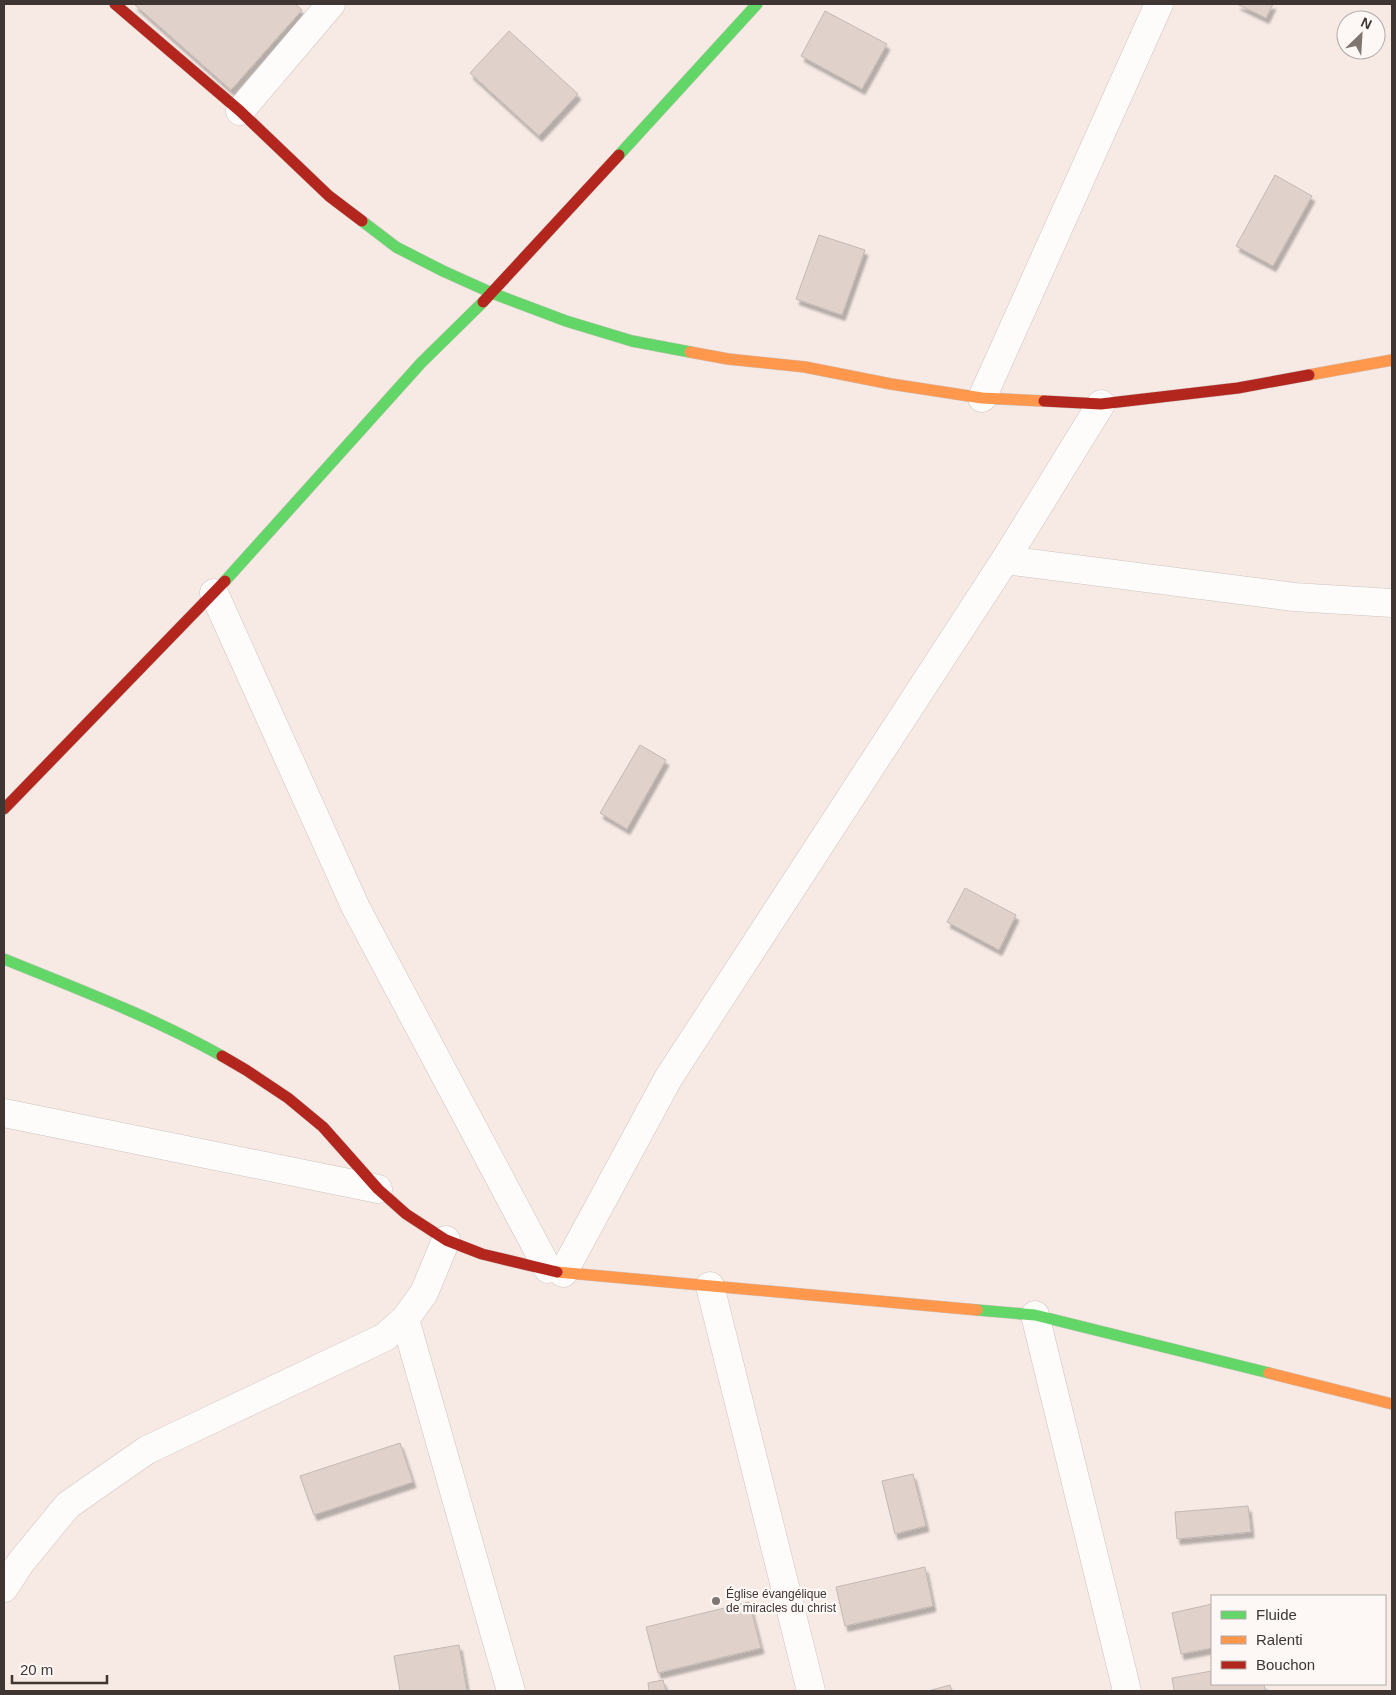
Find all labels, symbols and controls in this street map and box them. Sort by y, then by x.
north arrow [1336,10,1386,60]
text: N [1359,14,1374,33]
place label: Église évangélique de miracles du christ [726,1586,837,1615]
marker: Église évangélique de miracles du christ [710,1595,722,1607]
legend [1211,1595,1386,1685]
text: Fluide [1256,1606,1297,1623]
text: Ralenti [1256,1631,1303,1648]
scale bar [12,1652,108,1684]
text: Bouchon [1256,1656,1315,1673]
text: 20 m [20,1661,53,1678]

